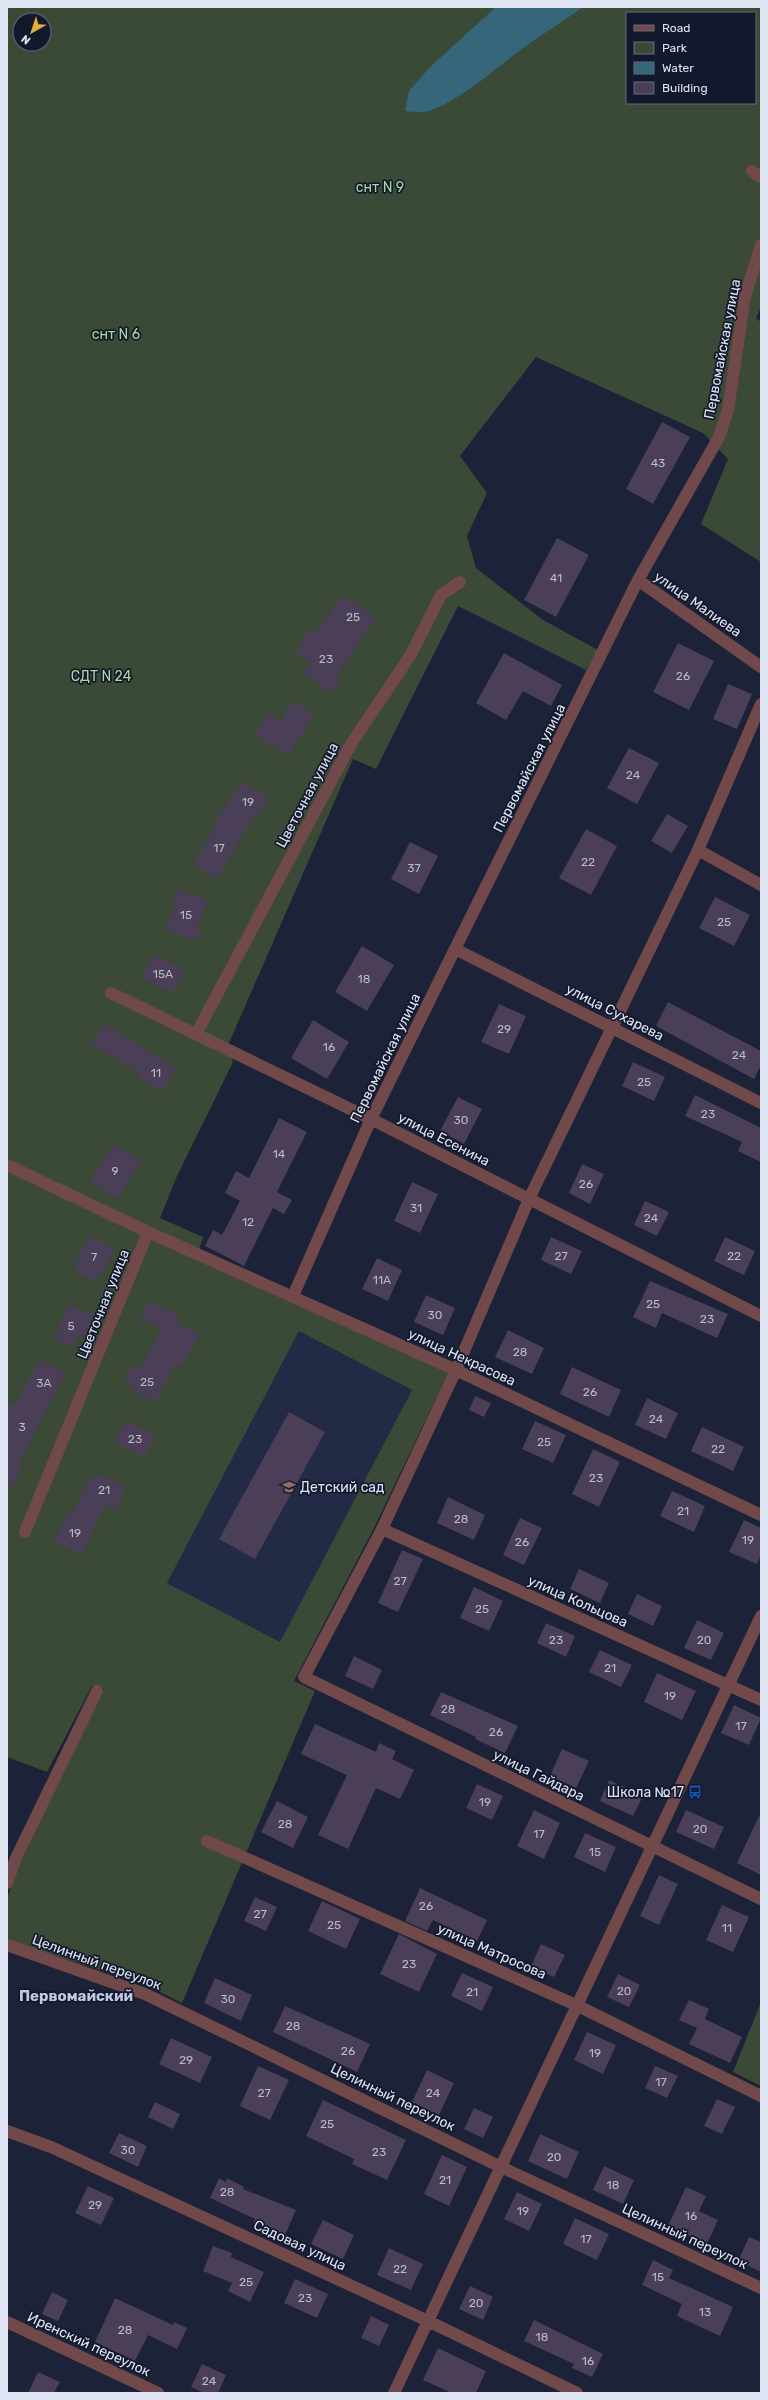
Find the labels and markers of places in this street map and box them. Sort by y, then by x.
school or university icon: Детский сад [281,1479,297,1495]
place label: Детский сад [300,1479,385,1496]
place label: Школа №17 [607,1784,684,1801]
bus stop icon: Школа №17 [687,1784,703,1800]

